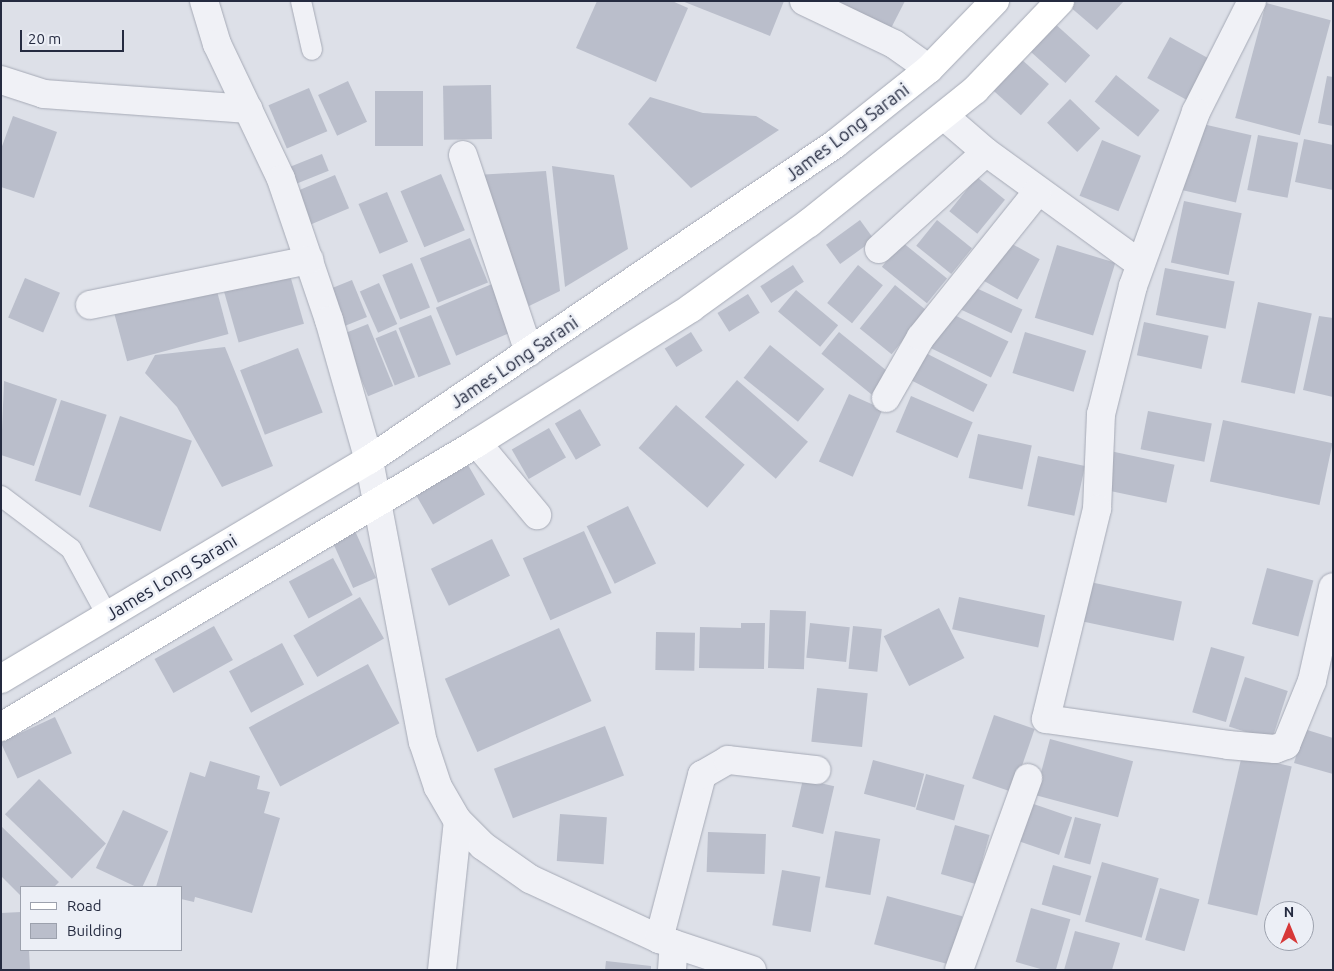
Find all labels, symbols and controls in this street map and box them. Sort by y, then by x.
scale bar [22,20,126,52]
text: 20 m [28,30,61,47]
street label: James Long Sarani [781,78,913,186]
street label: James Long Sarani [446,311,582,413]
street label: James Long Sarani [101,529,241,625]
legend [20,886,182,951]
text: Road [67,897,102,914]
north arrow [1264,901,1314,951]
text: N [1284,904,1294,920]
text: Building [67,922,122,939]

